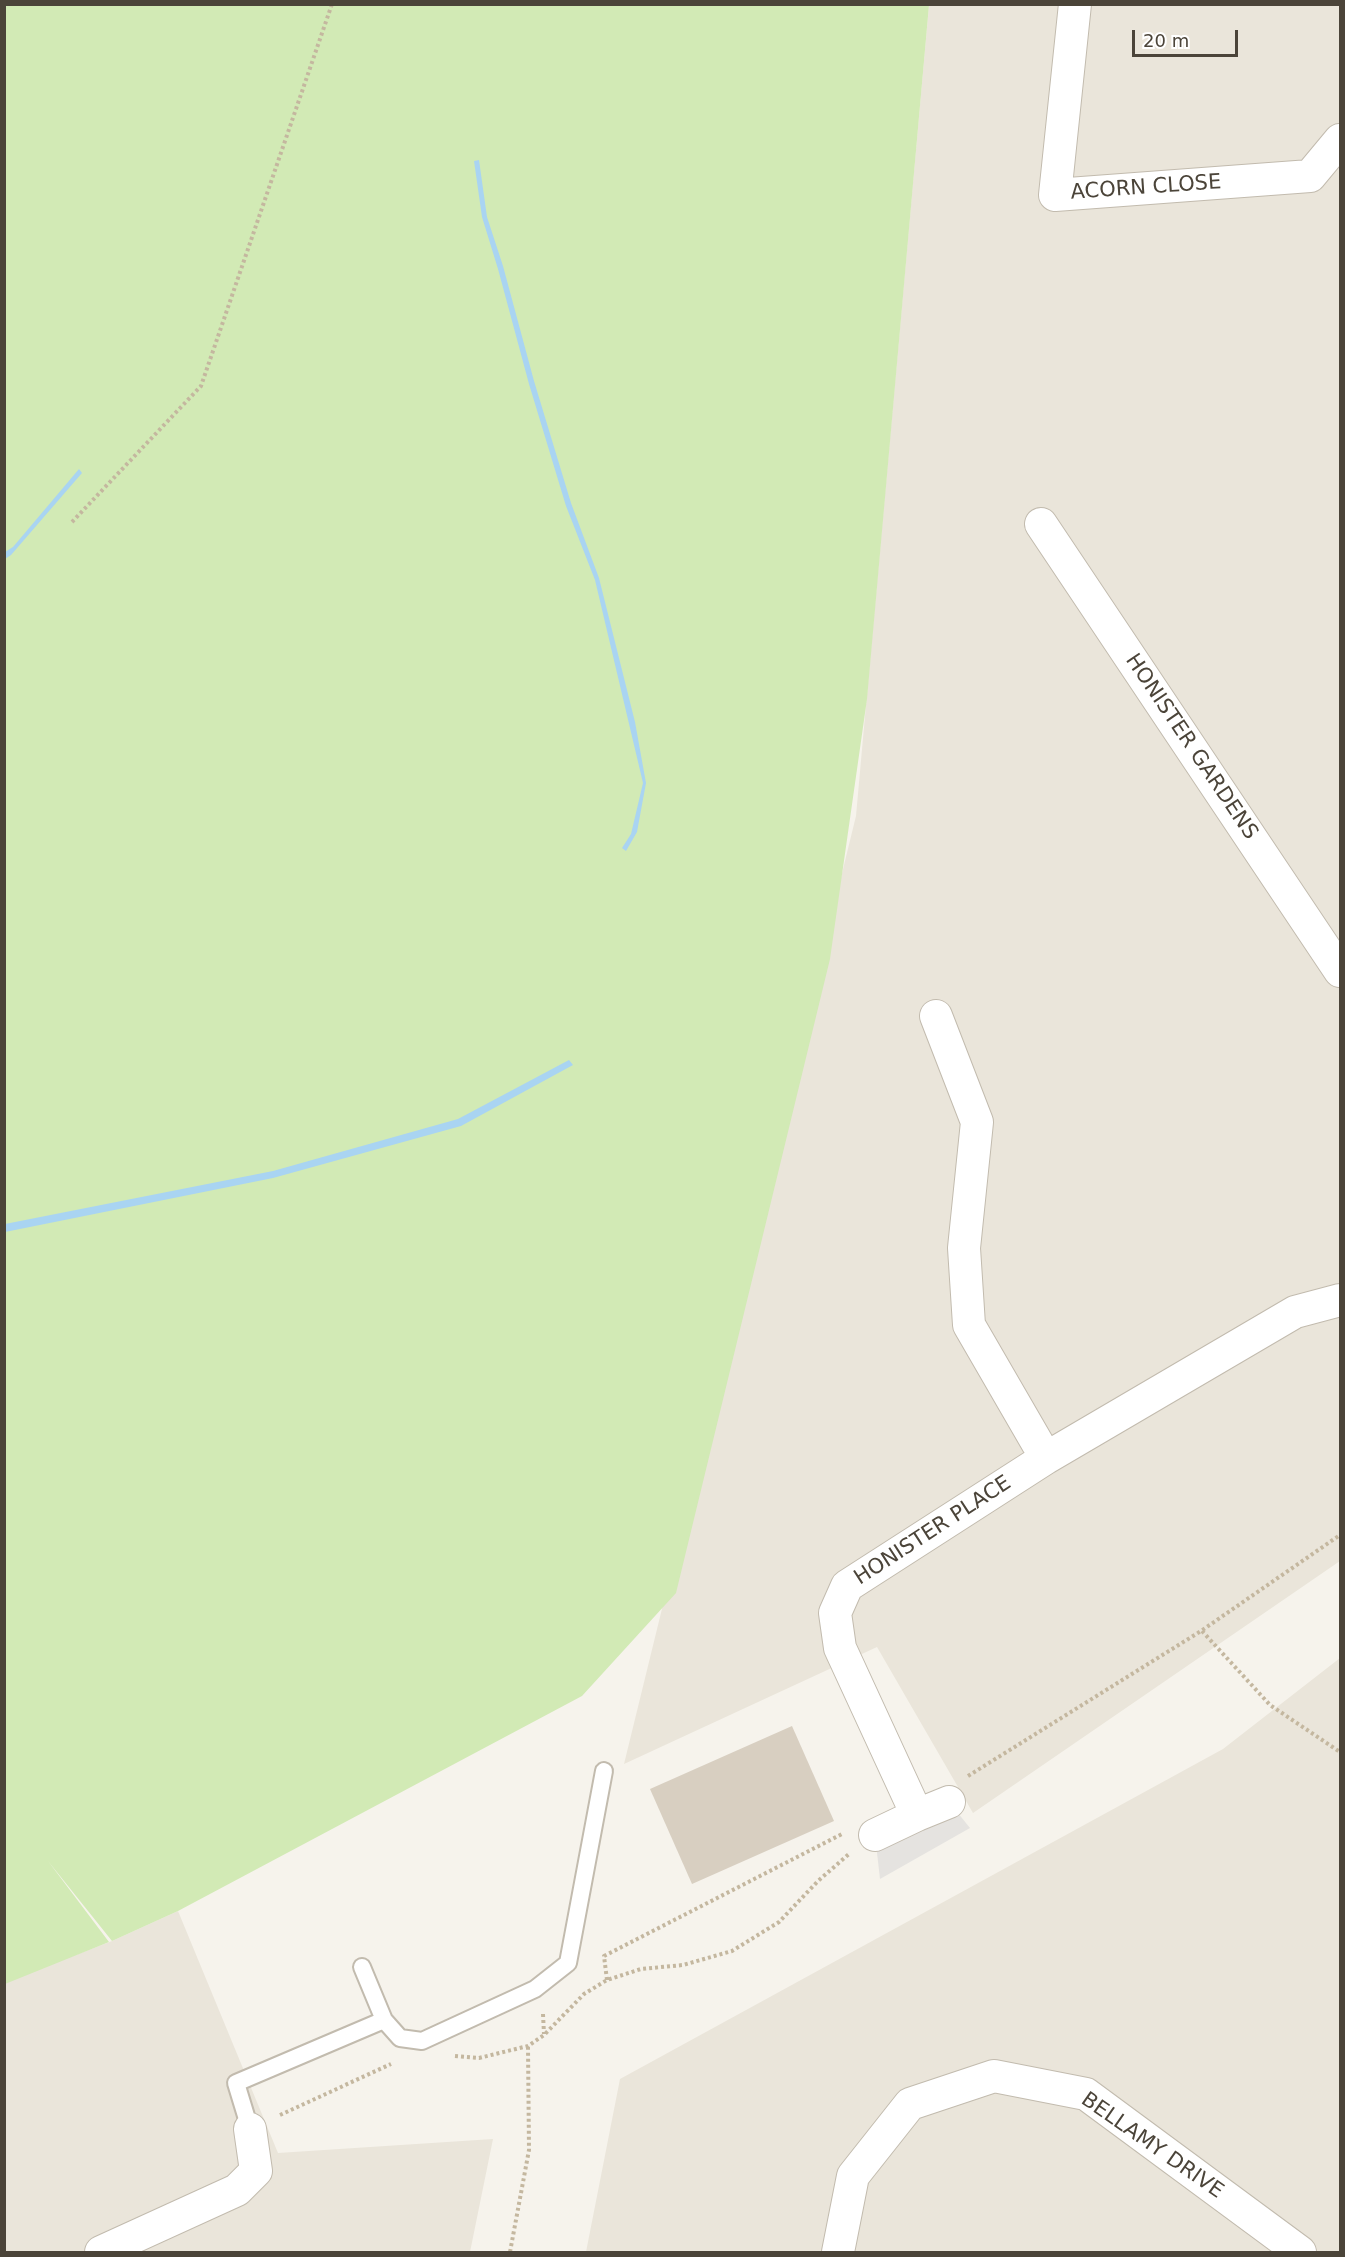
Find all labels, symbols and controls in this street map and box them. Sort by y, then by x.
scale bar [1135,18,1242,56]
text: 20 m [1143,30,1189,51]
street label: ACORN CLOSE [1070,170,1222,206]
street label: HONISTER GARDENS [1119,649,1263,845]
street label: HONISTER PLACE [850,1471,1016,1591]
street label: BELLAMY DRIVE [1076,2087,1228,2205]

